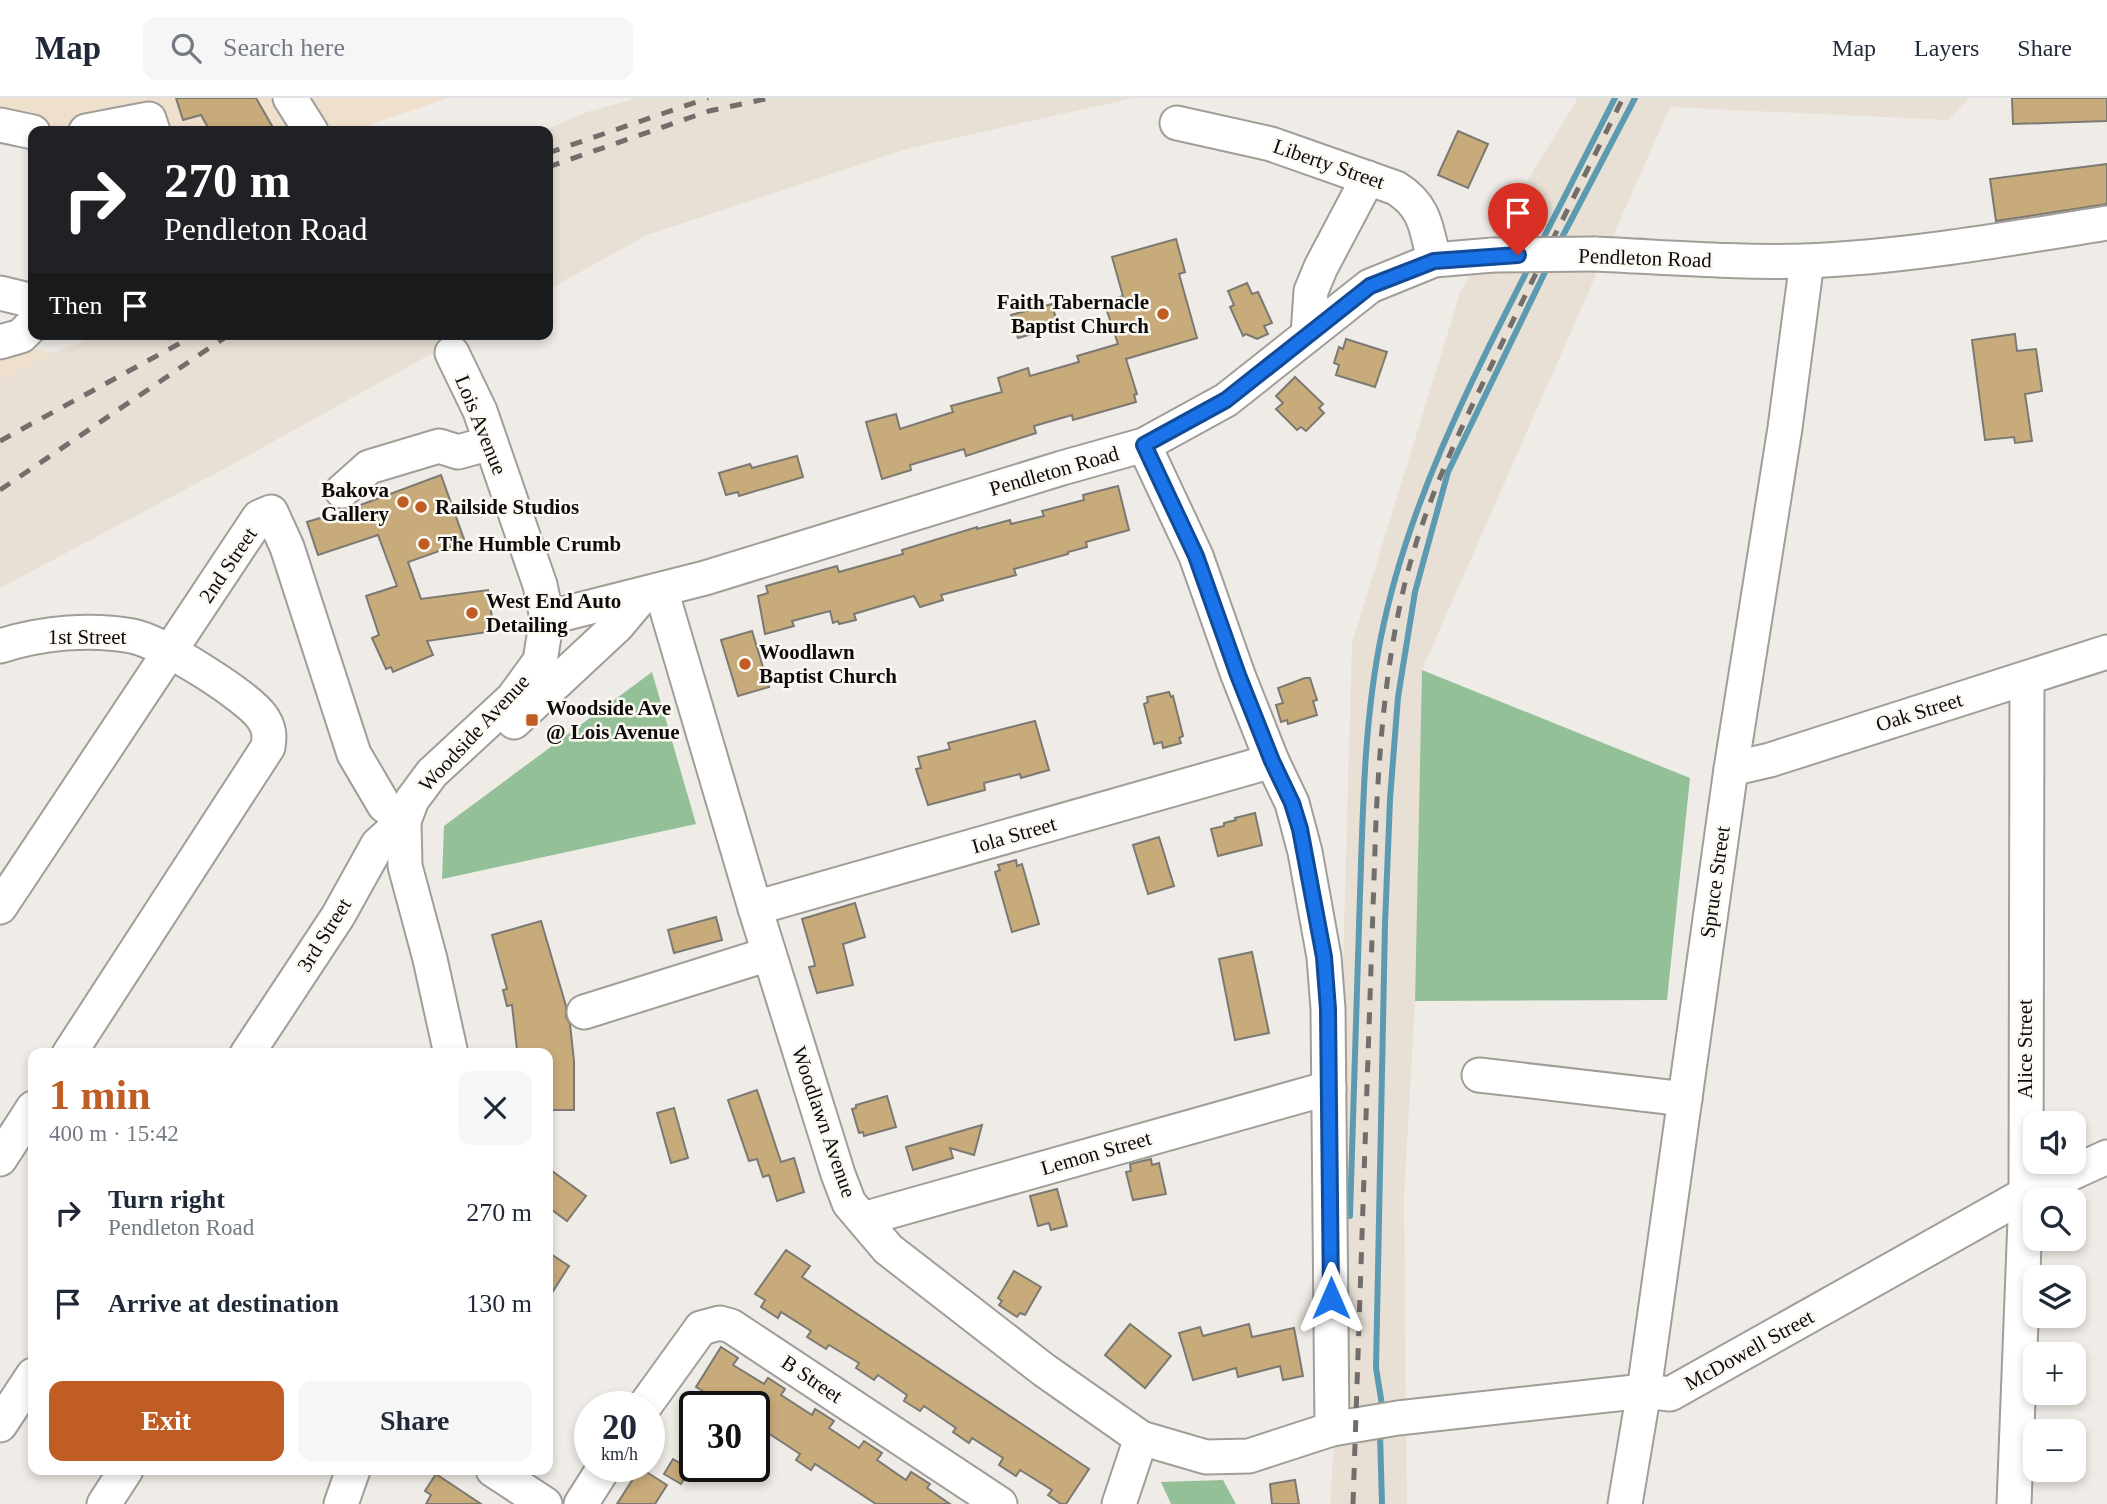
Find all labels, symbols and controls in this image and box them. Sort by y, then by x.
search box [143,17,633,80]
icon: search [167,29,205,67]
text: Map [35,30,101,66]
text: Search here [223,33,345,62]
text: Map [1832,35,1876,61]
text: Layers [1914,35,1979,61]
text: Share [2017,35,2072,61]
street label: Liberty Street [1270,134,1388,194]
text: 270 m [164,153,291,208]
icon: right [49,154,140,245]
pin [1488,183,1548,255]
icon: arrive [1499,194,1537,232]
text: Pendleton Road [164,211,368,247]
street label: Pendleton Road [1578,244,1713,272]
icon: arrive [116,287,154,325]
place label: Faith Tabernacle Baptist Church [997,290,1149,338]
text: Then [49,291,102,320]
marker: Faith Tabernacle Baptist Church [1155,306,1171,322]
street label: Lois Avenue [450,372,512,478]
street label: Pendleton Road [986,441,1122,501]
place label: Bakova Gallery [321,478,389,526]
marker: Bakova Gallery [395,494,411,510]
place label: Railside Studios [435,495,579,519]
marker: Railside Studios [413,499,429,515]
street label: 2nd Street [194,523,262,607]
place label: The Humble Crumb [438,532,621,556]
marker: The Humble Crumb [416,536,432,552]
place label: West End Auto Detailing [486,589,621,637]
marker: West End Auto Detailing [464,605,480,621]
street label: 1st Street [48,625,127,649]
place label: Woodlawn Baptist Church [759,640,897,688]
marker: Woodlawn Baptist Church [737,656,753,672]
street label: Woodside Avenue [414,669,534,797]
street label: Oak Street [1873,687,1965,737]
place label: Woodside Ave @ Lois Avenue [546,696,680,744]
marker: Woodside Ave @ Lois Avenue [524,712,540,728]
street label: Iola Street [969,811,1059,859]
street label: Spruce Street [1695,824,1735,939]
street label: 3rd Street [292,894,356,976]
street label: Alice Street [2013,999,2037,1099]
street label: Woodlawn Avenue [787,1043,861,1201]
button: close [458,1071,532,1145]
text: 1 min [49,1072,151,1118]
map controls [2023,1111,2086,1482]
button: sound [2023,1111,2086,1174]
text: 400 m · 15:42 [49,1121,179,1146]
street label: Lemon Street [1038,1126,1154,1180]
text: Turn right [108,1185,225,1214]
button: search [2023,1188,2086,1251]
icon: right [49,1194,87,1232]
text: 270 m [466,1198,532,1227]
text: Pendleton Road [108,1215,254,1240]
position arrow [1294,1261,1368,1335]
button: layers [2023,1265,2086,1328]
icon: arrive [49,1285,87,1323]
text: Arrive at destination [108,1289,339,1318]
text: 130 m [466,1289,532,1318]
street label: McDowell Street [1680,1305,1818,1395]
button: + [2023,1342,2086,1405]
street label: B Street [777,1350,847,1408]
button: Exit [49,1381,284,1461]
button: Share [298,1381,532,1461]
speed limit sign: 30 [679,1391,770,1482]
text: 20 [602,1408,637,1447]
button: − [2023,1419,2086,1482]
text: km/h [601,1444,638,1464]

